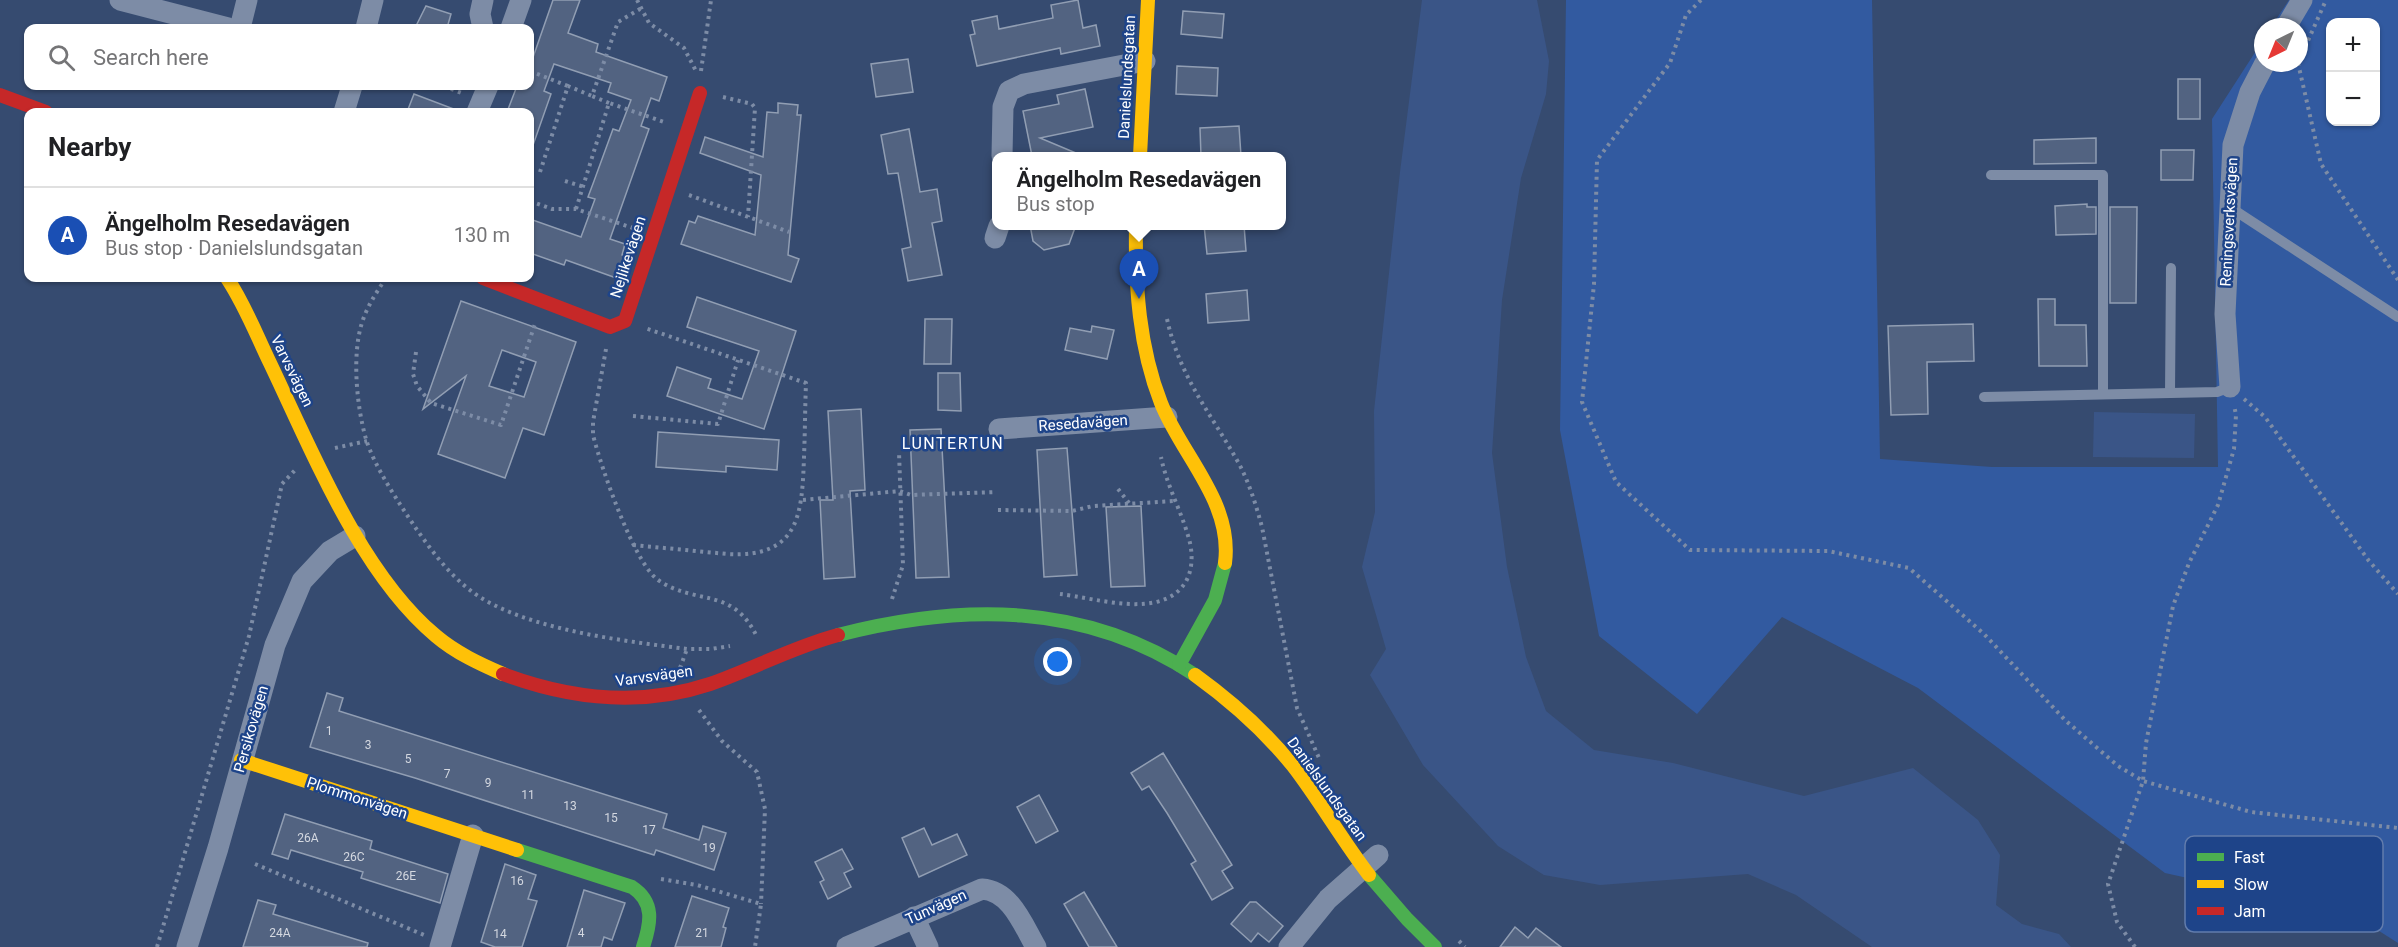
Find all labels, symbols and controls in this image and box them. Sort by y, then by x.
street label: Danielslundsgatan [1115,15,1139,139]
north arrow [2254,18,2308,72]
map controls [2326,18,2380,126]
button: + [2326,18,2380,72]
search box [24,24,534,90]
icon: search [45,41,78,74]
text: Search here [93,45,209,70]
button: − [2326,72,2380,126]
text: Nearby [48,132,131,162]
popup [992,152,1286,230]
street label: Reningsverksvägen [2217,157,2241,287]
text: Ängelholm Resedavägen [1017,167,1261,192]
text: Bus stop [1017,192,1095,216]
text: Ängelholm Resedavägen [105,211,350,236]
street label: Nejlikevägen [606,214,650,300]
text: A [61,223,74,247]
text: 130 m [454,223,510,247]
text: Bus stop · Danielslundsgatan [105,236,363,260]
pin: A [1120,250,1158,299]
street label: Varvsvägen [267,332,317,410]
street label: Resedavägen [1038,411,1128,435]
district label: LUNTERTUN [902,434,1004,453]
your location [1043,647,1072,676]
street label: Varvsvägen [614,662,694,690]
street label: Persikovägen [230,683,272,775]
house number: 1 [326,724,332,738]
street label: Danielslundsgatan [1283,734,1371,844]
house number: 3 [365,738,371,752]
house number: 5 [405,752,412,766]
house number: 7 [444,767,451,781]
street label: Plommonvägen [304,773,410,823]
house number: 9 [485,776,491,790]
house number: 11 [521,788,535,802]
house number: 13 [563,799,577,813]
house number: 15 [604,811,618,825]
house number: 17 [642,823,656,837]
house number: 26A [297,831,319,845]
legend [2185,836,2383,932]
house number: 19 [702,841,716,855]
text: Fast [2234,848,2265,867]
house number: 26C [343,850,365,864]
house number: 26E [396,869,416,883]
house number: 16 [510,874,524,888]
text: Slow [2234,875,2269,894]
street label: Tunvägen [903,886,969,928]
text: Jam [2234,902,2266,921]
house number: 24A [269,926,291,940]
house number: 4 [578,926,585,940]
house number: 21 [695,926,709,940]
house number: 14 [493,927,507,941]

